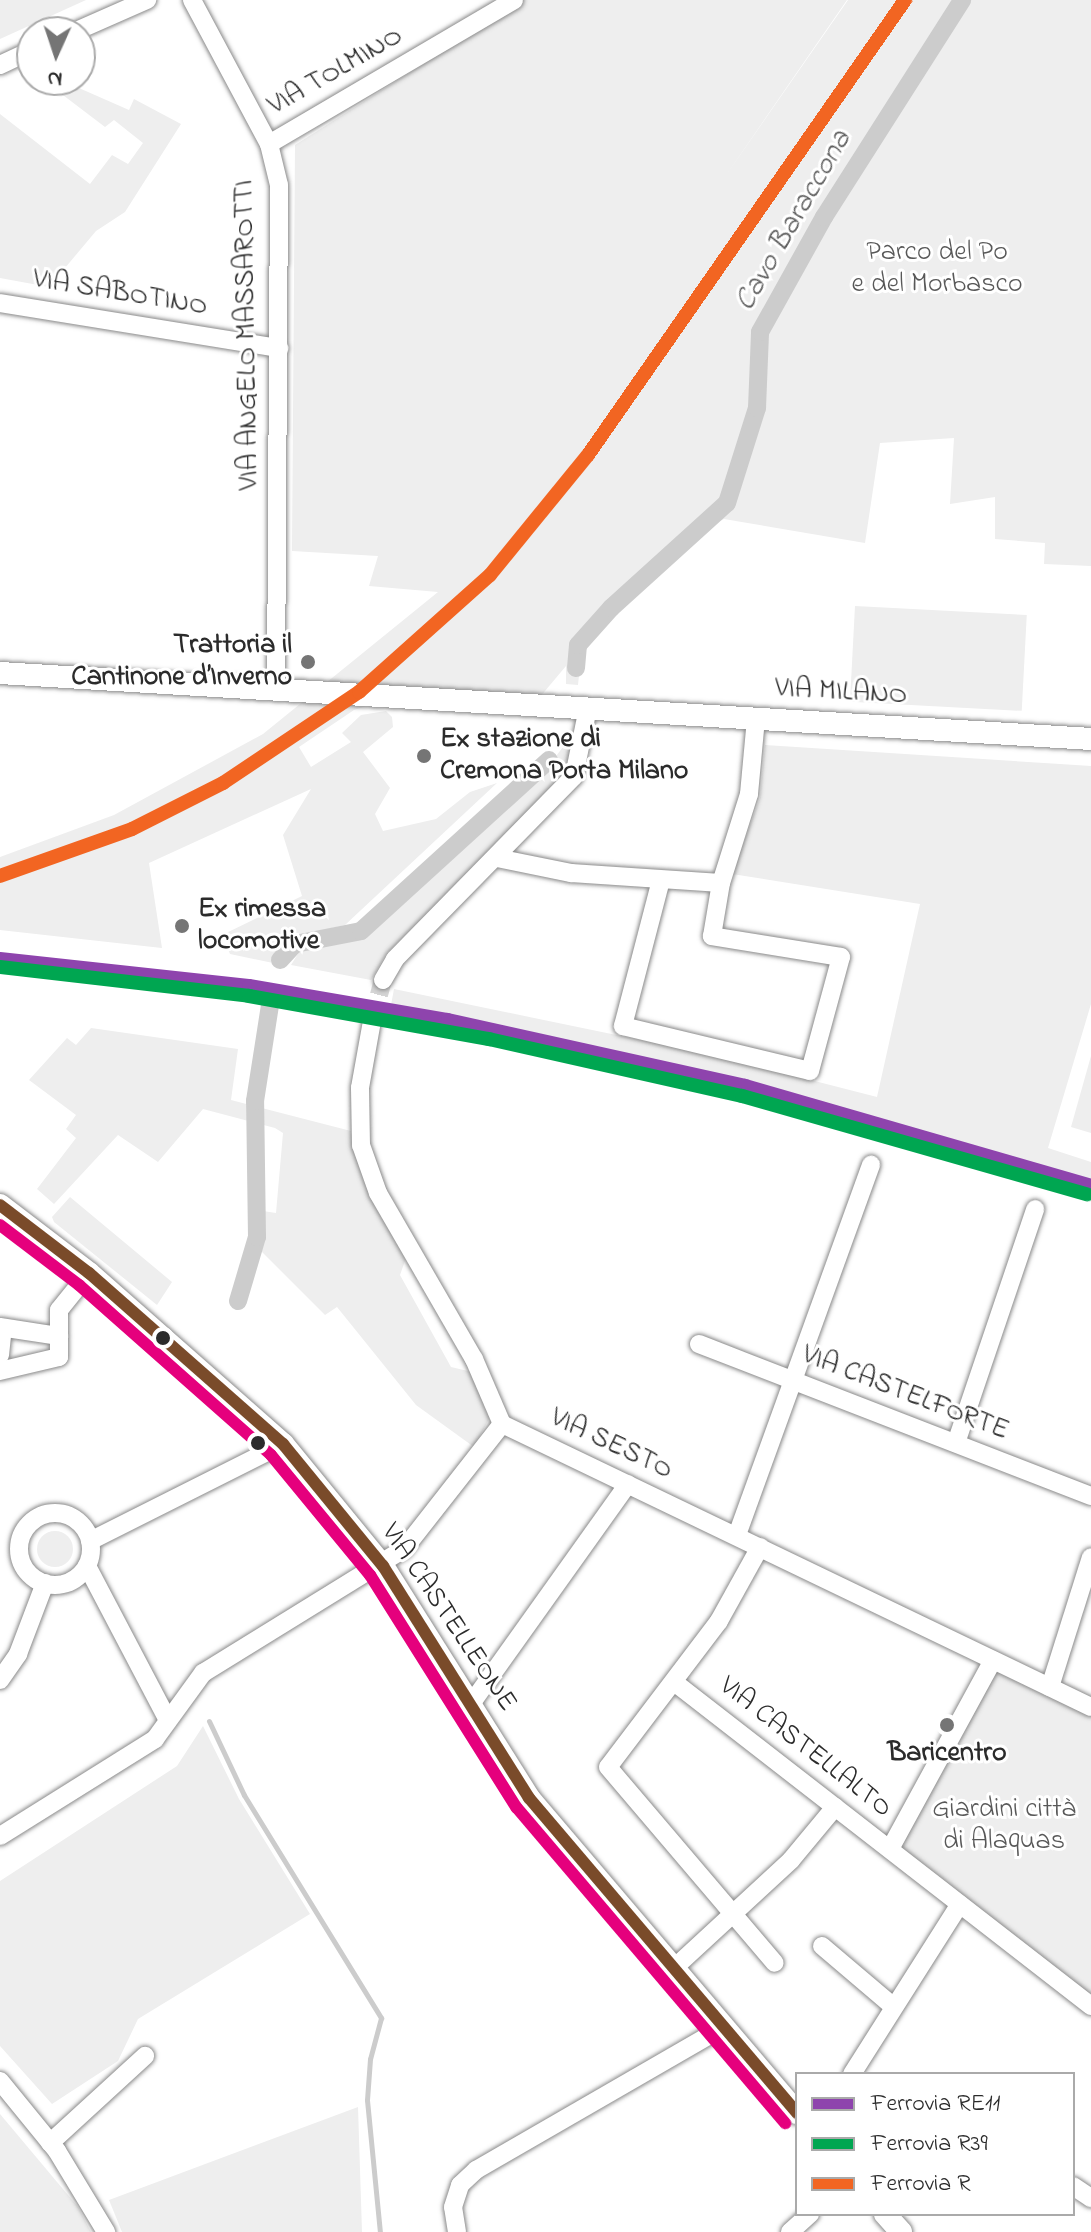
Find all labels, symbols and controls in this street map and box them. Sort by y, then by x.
north arrow [16,16,96,96]
street label: VIA TOLMINO [263,20,409,124]
text: N [47,62,63,94]
water label: Cavo Baraccona [728,124,860,318]
street label: VIA ANGELO MASSAROTTI [228,179,268,491]
park label: Parco del Po e del Morbasco [852,236,1022,302]
street label: VIA SABOTINO [30,264,210,324]
place label: Trattoria il Cantinone d’Inverno [71,629,292,695]
marker: Trattoria il Cantinone d’Inverno [299,653,317,671]
street label: VIA MILANO [774,673,908,713]
place label: Ex stazione di Cremona Porta Milano [440,723,688,789]
marker: Ex stazione di Cremona Porta Milano [415,747,433,765]
place label: Ex rimessa locomotive [198,893,326,959]
marker: Ex rimessa locomotive [173,917,191,935]
unlabelled marker [155,1330,171,1346]
street label: VIA CASTELFORTE [797,1339,1013,1449]
street label: VIA SESTO [544,1402,678,1488]
unlabelled marker [250,1435,266,1451]
street label: VIA CASTELLEONE [373,1518,523,1718]
street label: VIA CASTELLALTO [712,1670,898,1826]
marker: Baricentro [938,1716,956,1734]
place label: Baricentro [887,1737,1007,1771]
park label: Giardini città di Alaquas [932,1793,1076,1859]
legend [795,2072,1075,2216]
text: Ferrovia RE11 [871,2087,1000,2122]
text: Ferrovia R39 [871,2127,988,2162]
text: Ferrovia R [871,2167,970,2202]

